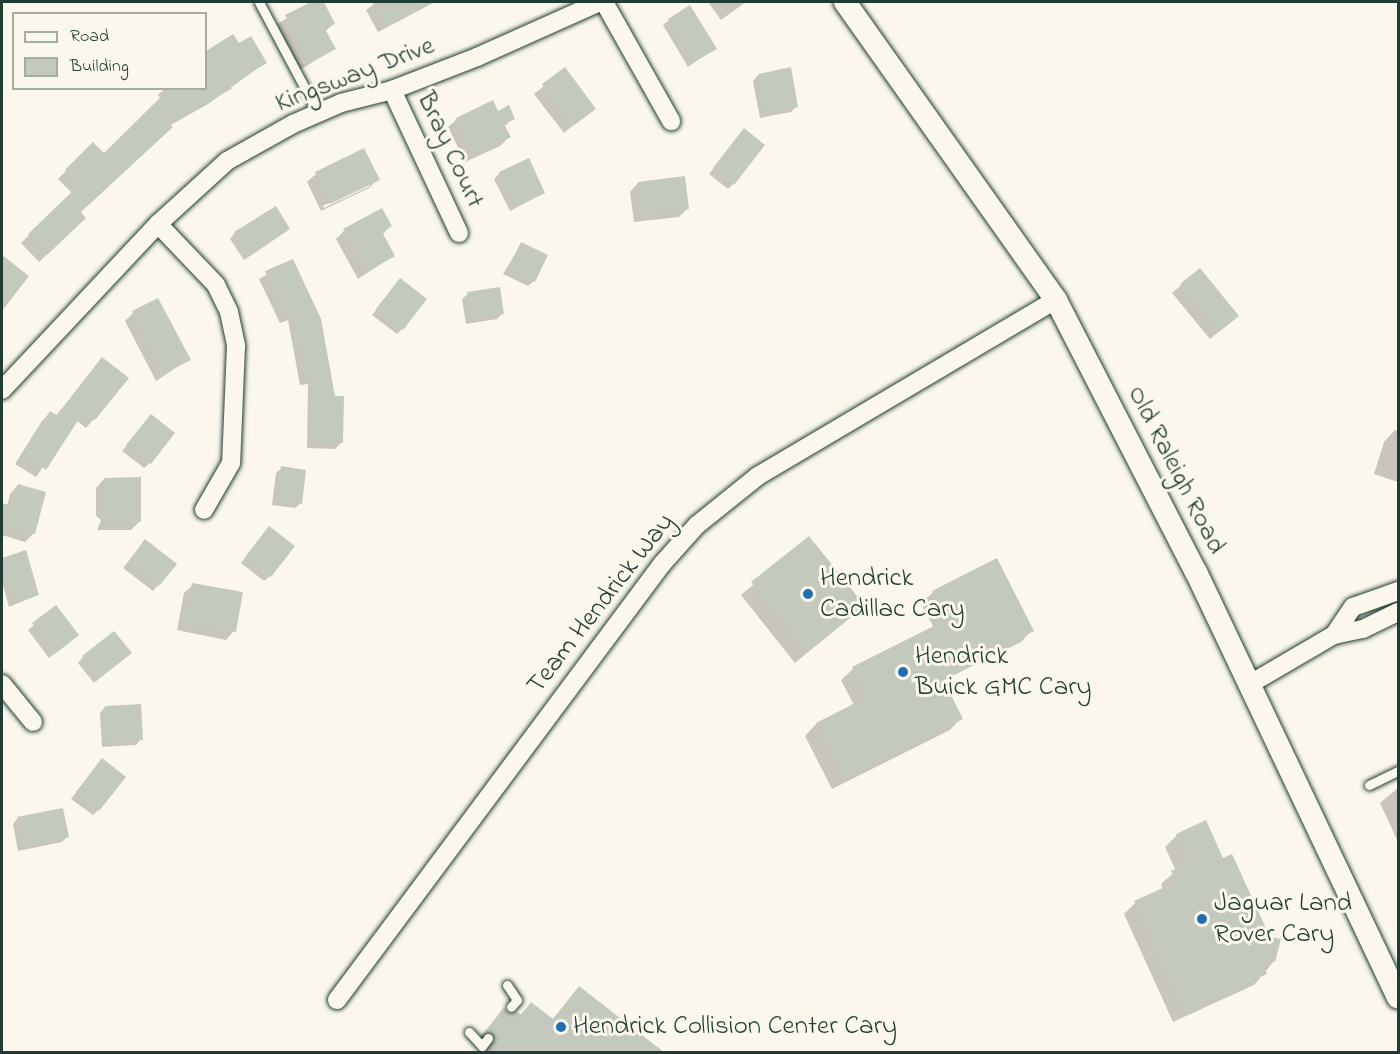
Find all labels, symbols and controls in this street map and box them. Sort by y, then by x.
legend [12,12,207,90]
text: Road [70,24,109,50]
street label: Kingsway Drive [271,30,439,120]
text: Building [70,54,129,80]
street label: Bray Court [409,87,491,213]
street label: Old Raleigh Road [1120,380,1232,560]
street label: Team Hendrick Way [520,507,682,701]
place label: Hendrick Cadillac Cary [820,562,965,625]
marker: Hendrick Cadillac Cary [801,587,815,601]
place label: Hendrick Buick GMC Cary [915,640,1092,703]
marker: Hendrick Buick GMC Cary [896,665,910,679]
place label: Jaguar Land Rover Cary [1214,887,1352,950]
marker: Jaguar Land Rover Cary [1195,912,1209,926]
place label: Hendrick Collision Center Cary [573,1011,897,1043]
marker: Hendrick Collision Center Cary [554,1020,568,1034]

